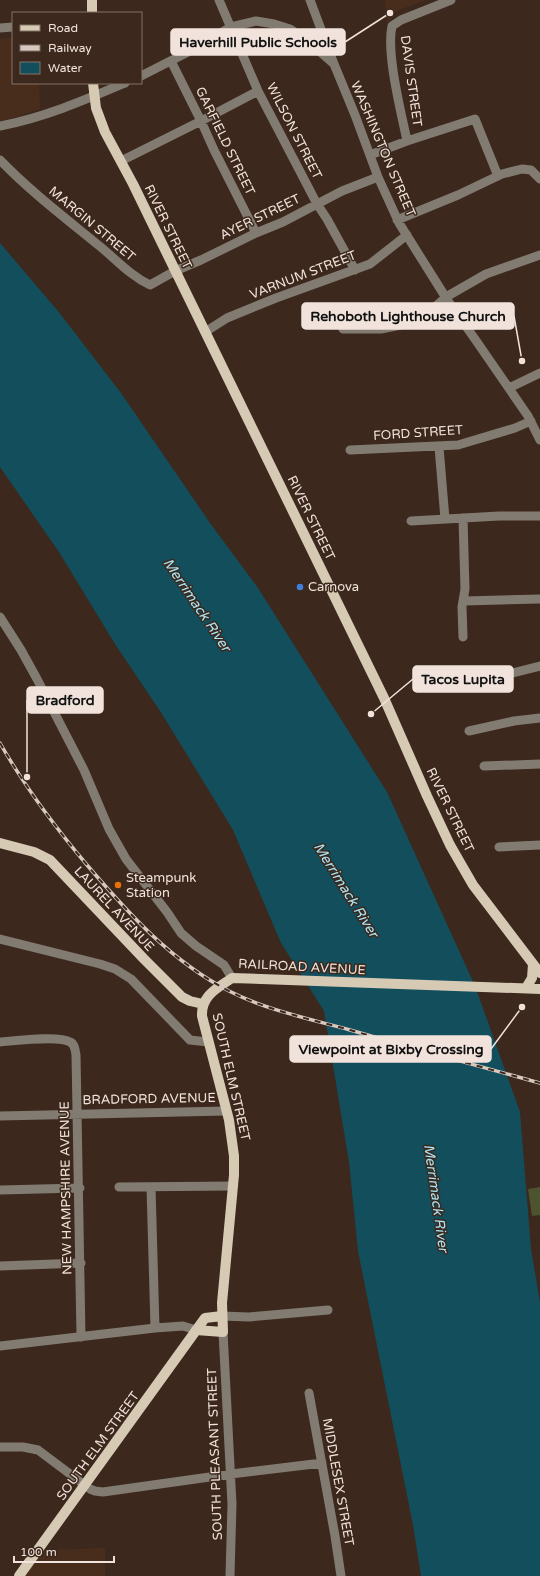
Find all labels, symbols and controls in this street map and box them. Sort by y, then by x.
legend [12,12,142,84]
text: Road [48,21,78,35]
callout: Haverhill Public Schools [171,29,345,55]
text: Haverhill Public Schools [179,34,337,51]
street label: DAVIS STREET [397,34,425,128]
text: Railway [48,41,92,55]
text: Water [48,61,83,75]
street label: WASHINGTON STREET [347,79,419,219]
street label: WILSON STREET [263,80,325,182]
street label: GARFIELD STREET [192,84,258,198]
street label: RIVER STREET [141,182,195,272]
street label: MARGIN STREET [45,183,139,265]
street label: AYER STREET [217,191,303,243]
street label: VARNUM STREET [247,247,359,303]
callout: Rehoboth Lighthouse Church [302,303,514,329]
text: Rehoboth Lighthouse Church [310,308,506,325]
street label: FORD STREET [373,422,463,444]
street label: RIVER STREET [284,473,338,563]
water label: Merrimack River [159,555,235,656]
place label: Carnova [308,579,359,595]
marker: Carnova [295,582,305,592]
callout: Tacos Lupita [413,666,513,692]
text: Tacos Lupita [420,671,505,688]
callout: Bradford [27,687,103,713]
text: Bradford [35,692,95,709]
street label: RIVER STREET [423,765,477,855]
water label: Merrimack River [310,839,383,942]
street label: LAUREL AVENUE [71,863,157,955]
place label: Steampunk Station [126,870,196,901]
marker: Steampunk Station [113,880,123,890]
street label: RAILROAD AVENUE [238,956,366,978]
street label: SOUTH ELM STREET [209,1012,253,1142]
callout: Viewpoint at Bixby Crossing [290,1036,491,1062]
text: Viewpoint at Bixby Crossing [299,1041,484,1058]
street label: BRADFORD AVENUE [82,1090,216,1108]
street label: NEW HAMPSHIRE AVENUE [56,1101,76,1275]
water label: Merrimack River [420,1143,452,1255]
street label: SOUTH PLEASANT STREET [204,1368,226,1540]
street label: SOUTH ELM STREET [53,1388,143,1503]
street label: MIDDLESEX STREET [319,1417,357,1547]
scale bar [14,1538,114,1564]
text: 100 m [20,1545,57,1559]

